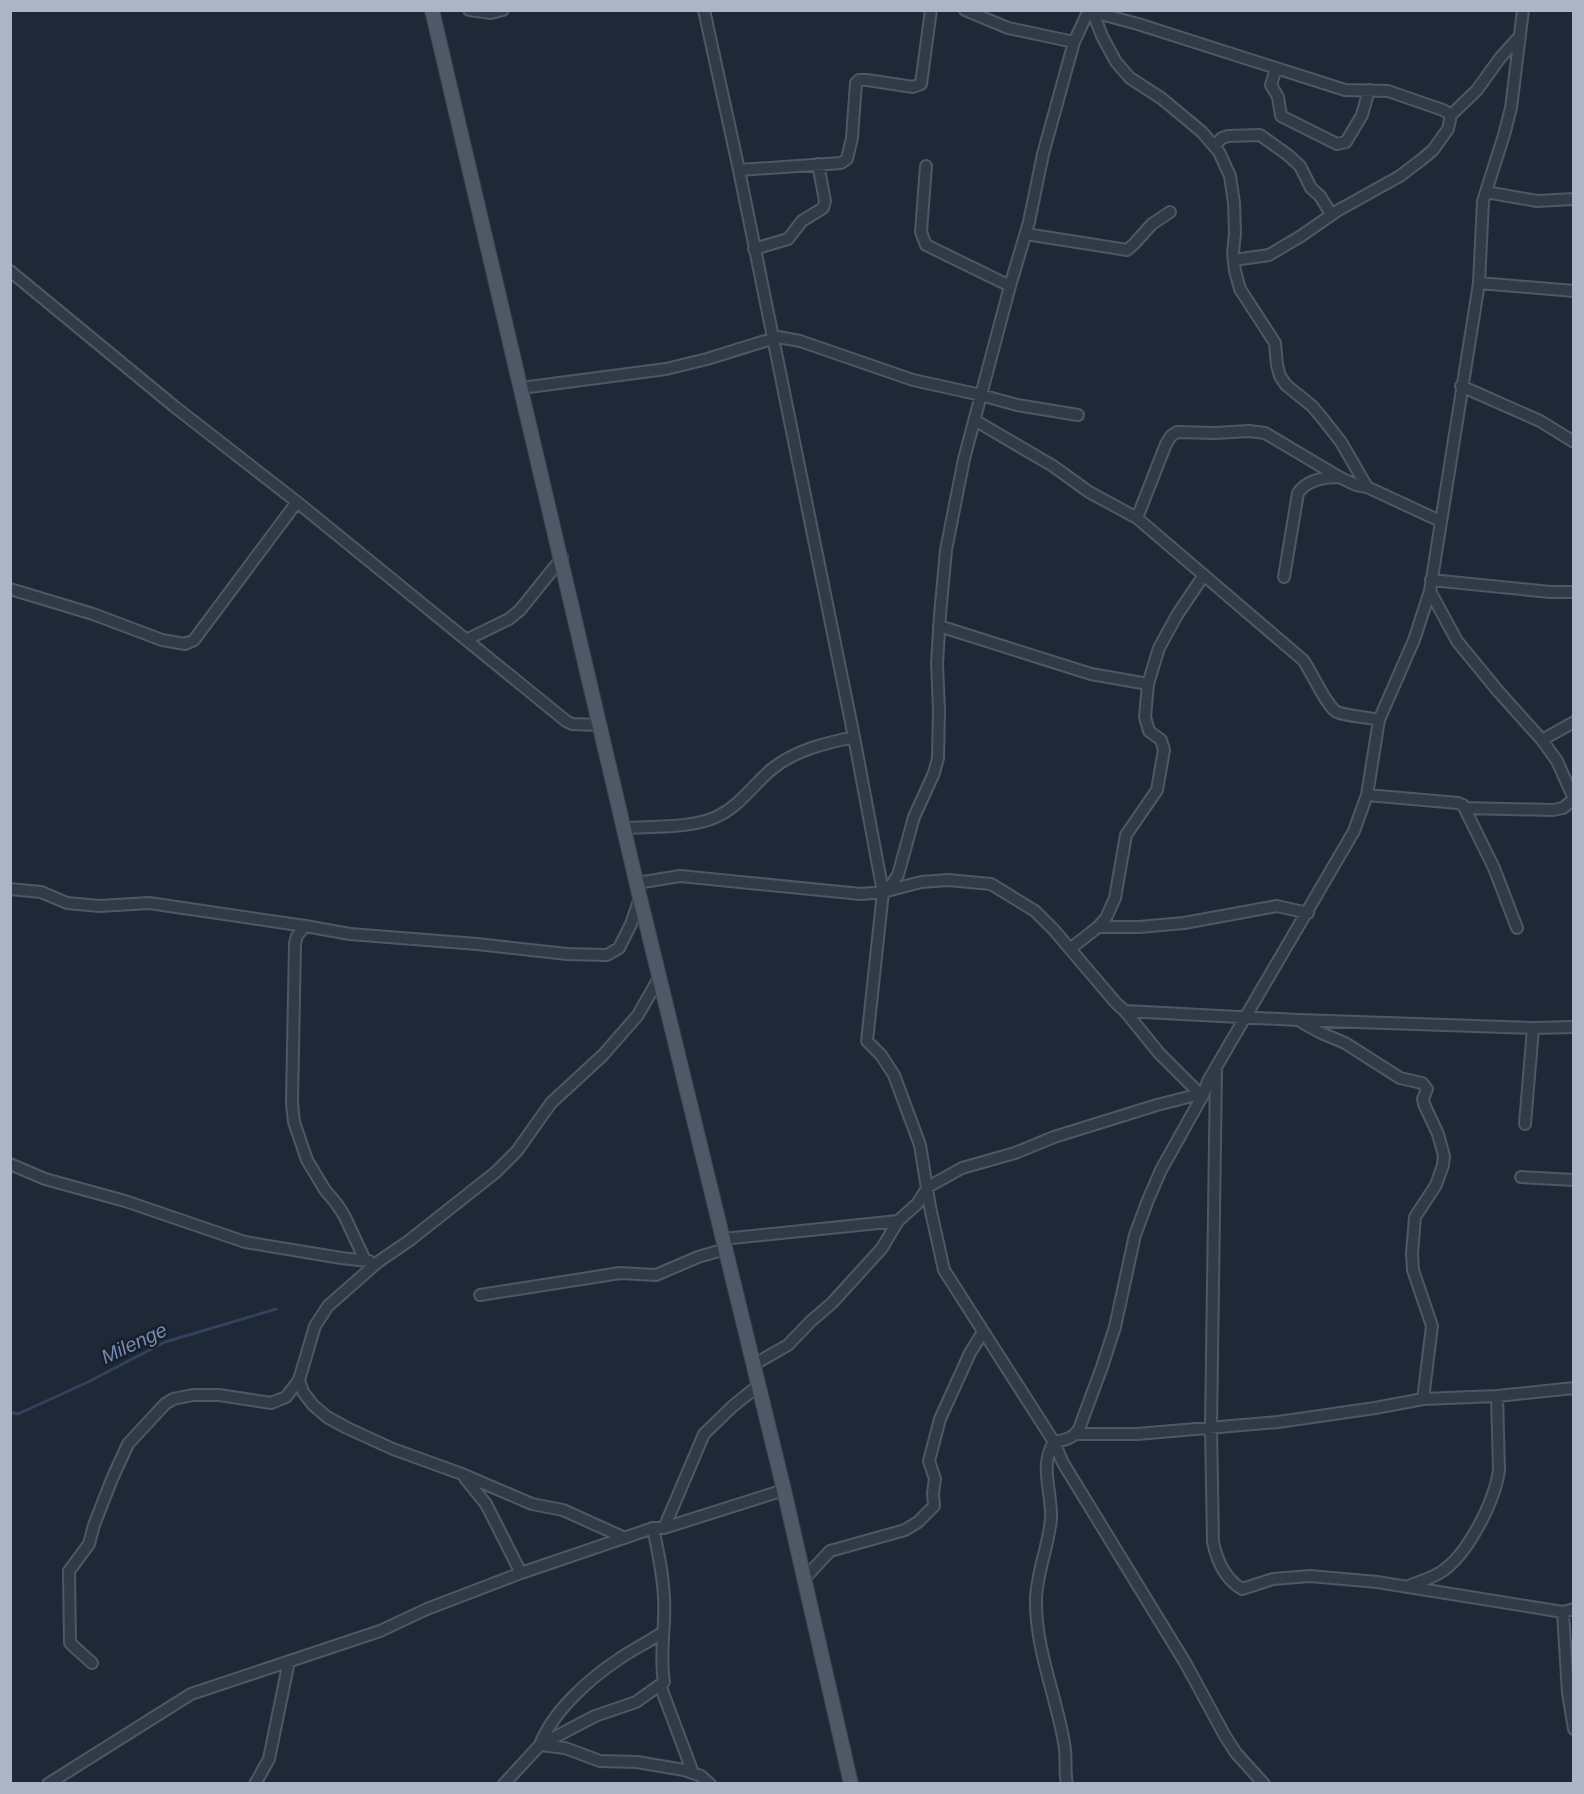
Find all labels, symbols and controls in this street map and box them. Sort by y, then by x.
water label: Milenge [98,1318,170,1368]

